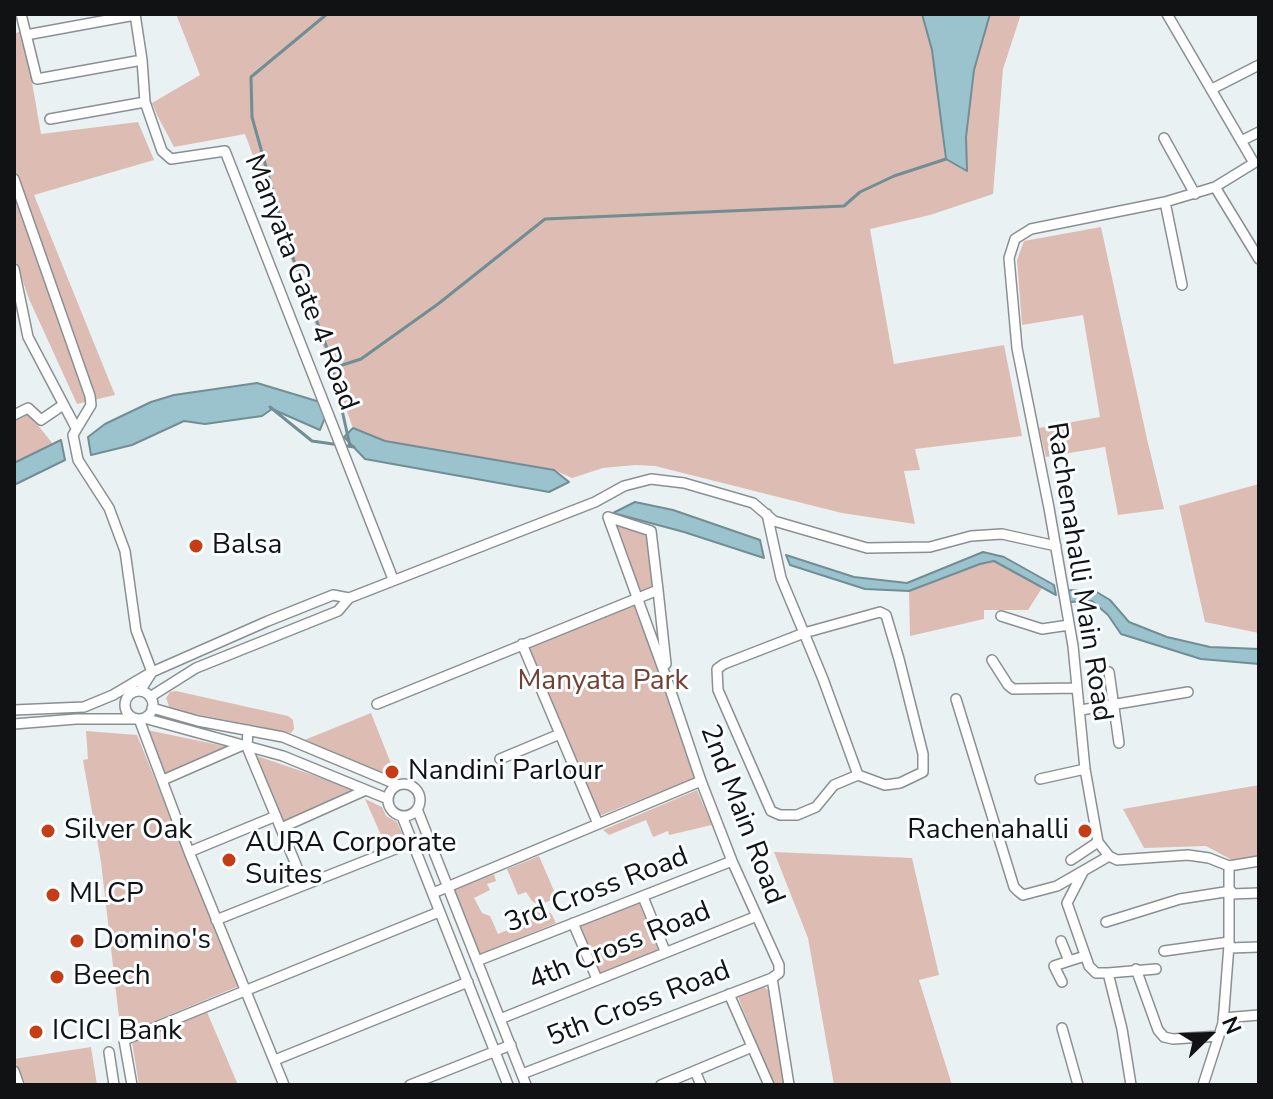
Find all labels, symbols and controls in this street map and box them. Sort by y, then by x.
street label: Manyata Gate 4 Road [236,150,364,416]
street label: Rachenahalli Main Road [1038,420,1118,724]
place label: Balsa [212,529,282,563]
marker: Balsa [187,537,205,555]
park label: Manyata Park [517,665,689,699]
street label: 2nd Main Road [691,720,791,910]
place label: Nandini Parlour [408,755,603,789]
marker: Nandini Parlour [383,763,401,781]
place label: Silver Oak [64,814,192,848]
place label: Rachenahalli [907,814,1069,848]
marker: Silver Oak [39,822,57,840]
marker: Rachenahalli [1076,822,1094,840]
place label: AURA Corporate Suites [245,827,456,893]
street label: 3rd Cross Road [501,841,693,941]
marker: AURA Corporate Suites [220,851,238,869]
place label: MLCP [69,878,144,912]
marker: MLCP [44,886,62,904]
street label: 4th Cross Road [524,895,716,999]
place label: Domino's [93,924,211,958]
marker: Domino's [68,932,86,950]
street label: 5th Cross Road [543,955,735,1055]
place label: Beech [73,960,151,994]
marker: Beech [48,968,66,986]
north arrow [1169,995,1249,1075]
text: N [1214,1012,1248,1039]
place label: ICICI Bank [52,1015,182,1049]
marker: ICICI Bank [27,1023,45,1041]

